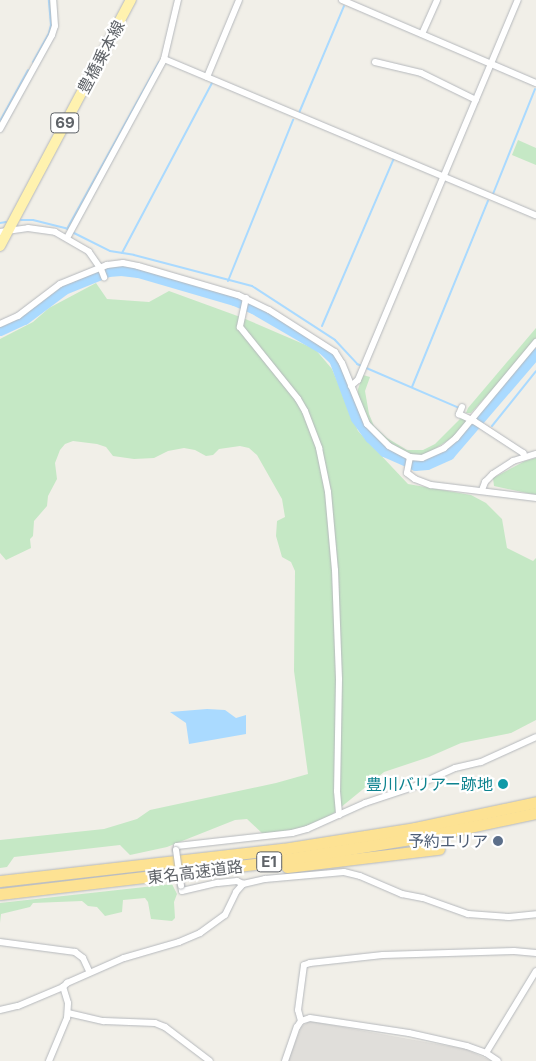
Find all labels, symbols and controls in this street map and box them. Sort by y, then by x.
street label: 豊橋乗本線 [74,17,128,97]
road number: 69 [50,110,80,136]
place label: 豊川バリアー跡地 [366,774,493,794]
marker: 豊川バリアー跡地 [497,778,509,790]
place label: 予約エリア [408,831,488,851]
marker: 予約エリア [492,835,504,847]
road number: E1 [255,850,283,874]
street label: 東名高速道路 [146,857,244,887]

